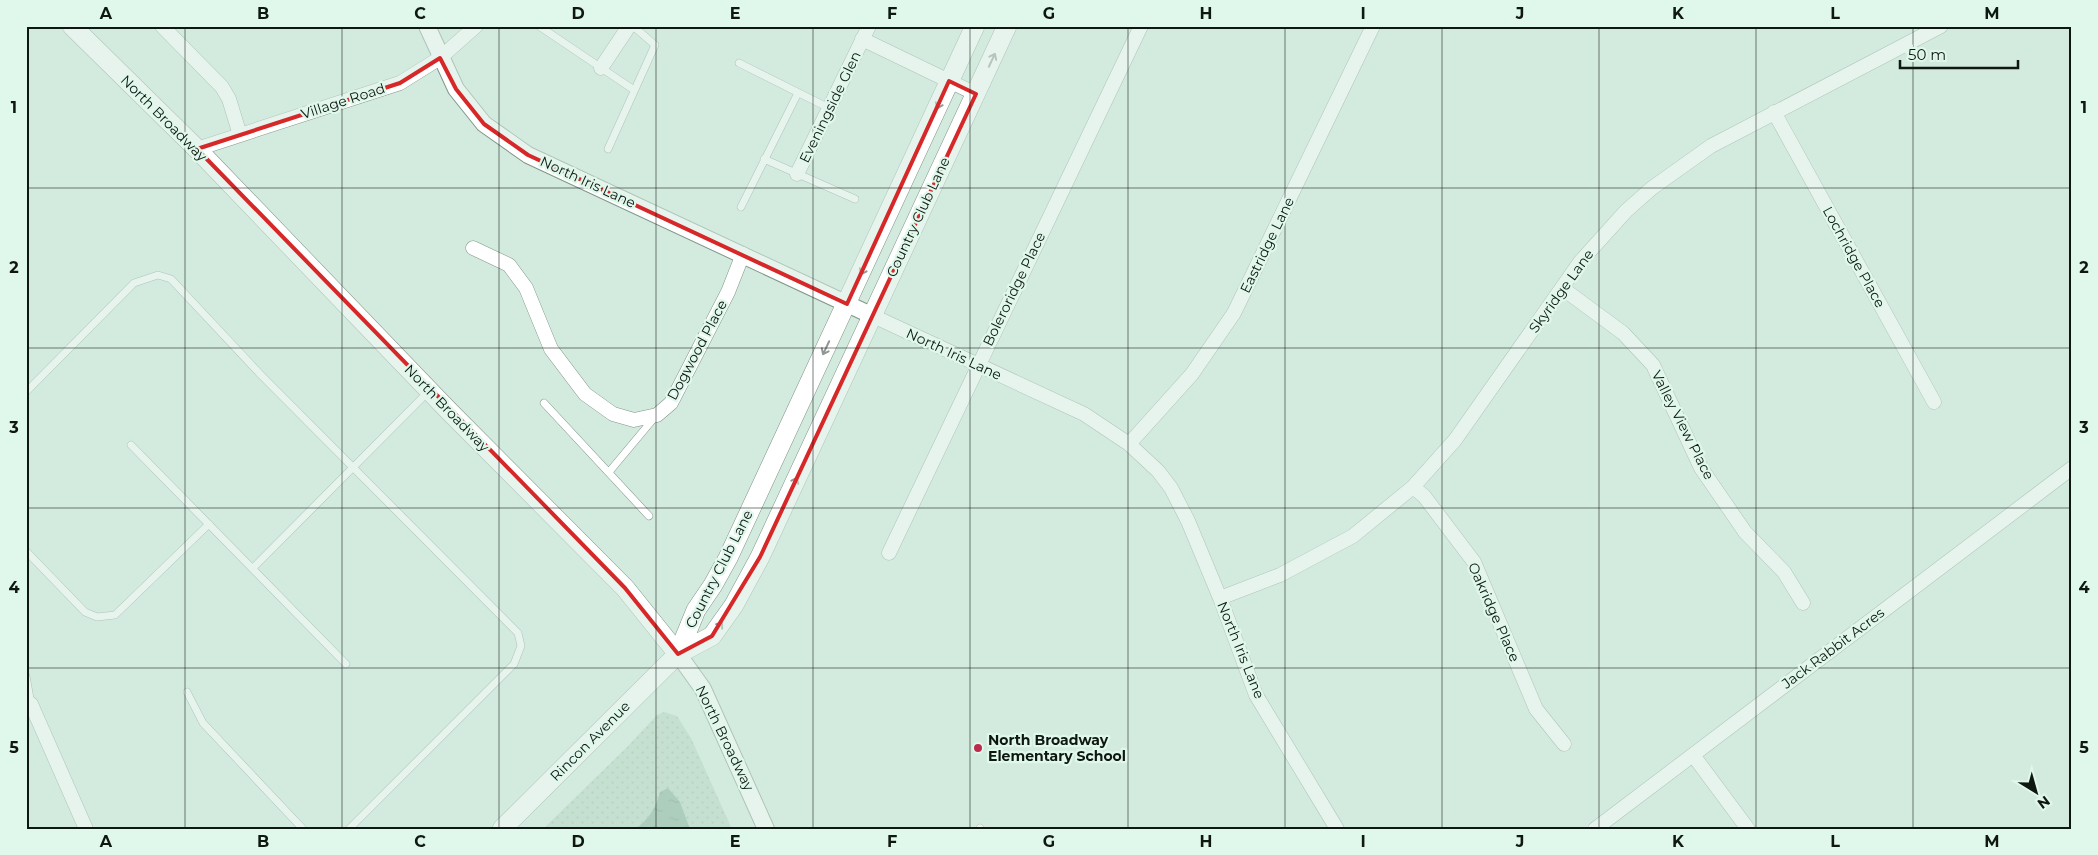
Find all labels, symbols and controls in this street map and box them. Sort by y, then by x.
text: A [99,4,113,23]
text: B [257,4,269,23]
text: C [414,4,426,23]
text: D [571,4,585,23]
text: E [730,4,740,23]
text: F [887,4,897,23]
text: G [1043,4,1055,23]
text: H [1200,4,1212,23]
text: I [1360,4,1366,23]
text: J [1515,4,1524,23]
text: K [1672,4,1685,23]
text: L [1830,4,1840,23]
text: M [1984,4,2000,23]
scale bar [1900,38,2018,70]
text: 50 m [1908,45,1946,64]
street label: Eveningside Glen [795,48,865,166]
one-way arrow [987,53,997,68]
street label: North Broadway [117,71,211,165]
street label: Village Road [299,79,387,123]
one-way arrow [934,94,944,109]
text: 1 [11,98,17,117]
text: 1 [2081,98,2087,117]
street label: North Iris Lane [537,152,639,212]
street label: Country Club Lane [882,154,954,280]
street label: Eastridge Lane [1236,194,1298,296]
street label: Lochridge Place [1819,203,1889,311]
street label: Boleroridge Place [979,229,1049,349]
street label: Skyridge Lane [1525,246,1597,336]
text: 2 [9,258,19,277]
text: 2 [2079,258,2089,277]
one-way arrow [858,260,868,275]
street label: Dogwood Place [663,297,731,403]
street label: North Iris Lane [903,324,1005,384]
one-way arrow [821,340,831,355]
street label: North Broadway [401,360,494,456]
street label: Valley View Place [1648,367,1718,483]
text: 3 [8,418,19,437]
text: 3 [2078,418,2089,437]
one-way arrow [790,477,799,492]
street label: Country Club Lane [681,507,757,631]
street label: Oakridge Place [1464,559,1524,665]
text: 4 [8,578,20,597]
text: 4 [2078,578,2090,597]
street label: North Iris Lane [1213,599,1269,701]
street label: Jack Rabbit Acres [1777,603,1888,693]
one-way arrow [713,621,723,635]
street label: North Broadway [692,682,758,794]
street label: Rincon Avenue [546,697,634,785]
place label: North Broadway Elementary School [988,731,1126,765]
text: 5 [9,738,19,757]
text: 5 [2079,738,2089,757]
marker: North Broadway Elementary School [972,742,984,754]
north arrow [2010,768,2060,818]
text: N [2034,792,2054,813]
text: A [99,832,113,851]
text: B [257,832,269,851]
text: C [414,832,426,851]
text: D [571,832,585,851]
text: E [730,832,740,851]
text: F [887,832,897,851]
text: G [1043,832,1055,851]
text: H [1200,832,1212,851]
text: I [1360,832,1366,851]
text: J [1515,832,1524,851]
text: K [1672,832,1685,851]
text: L [1830,832,1840,851]
text: M [1984,832,2000,851]

